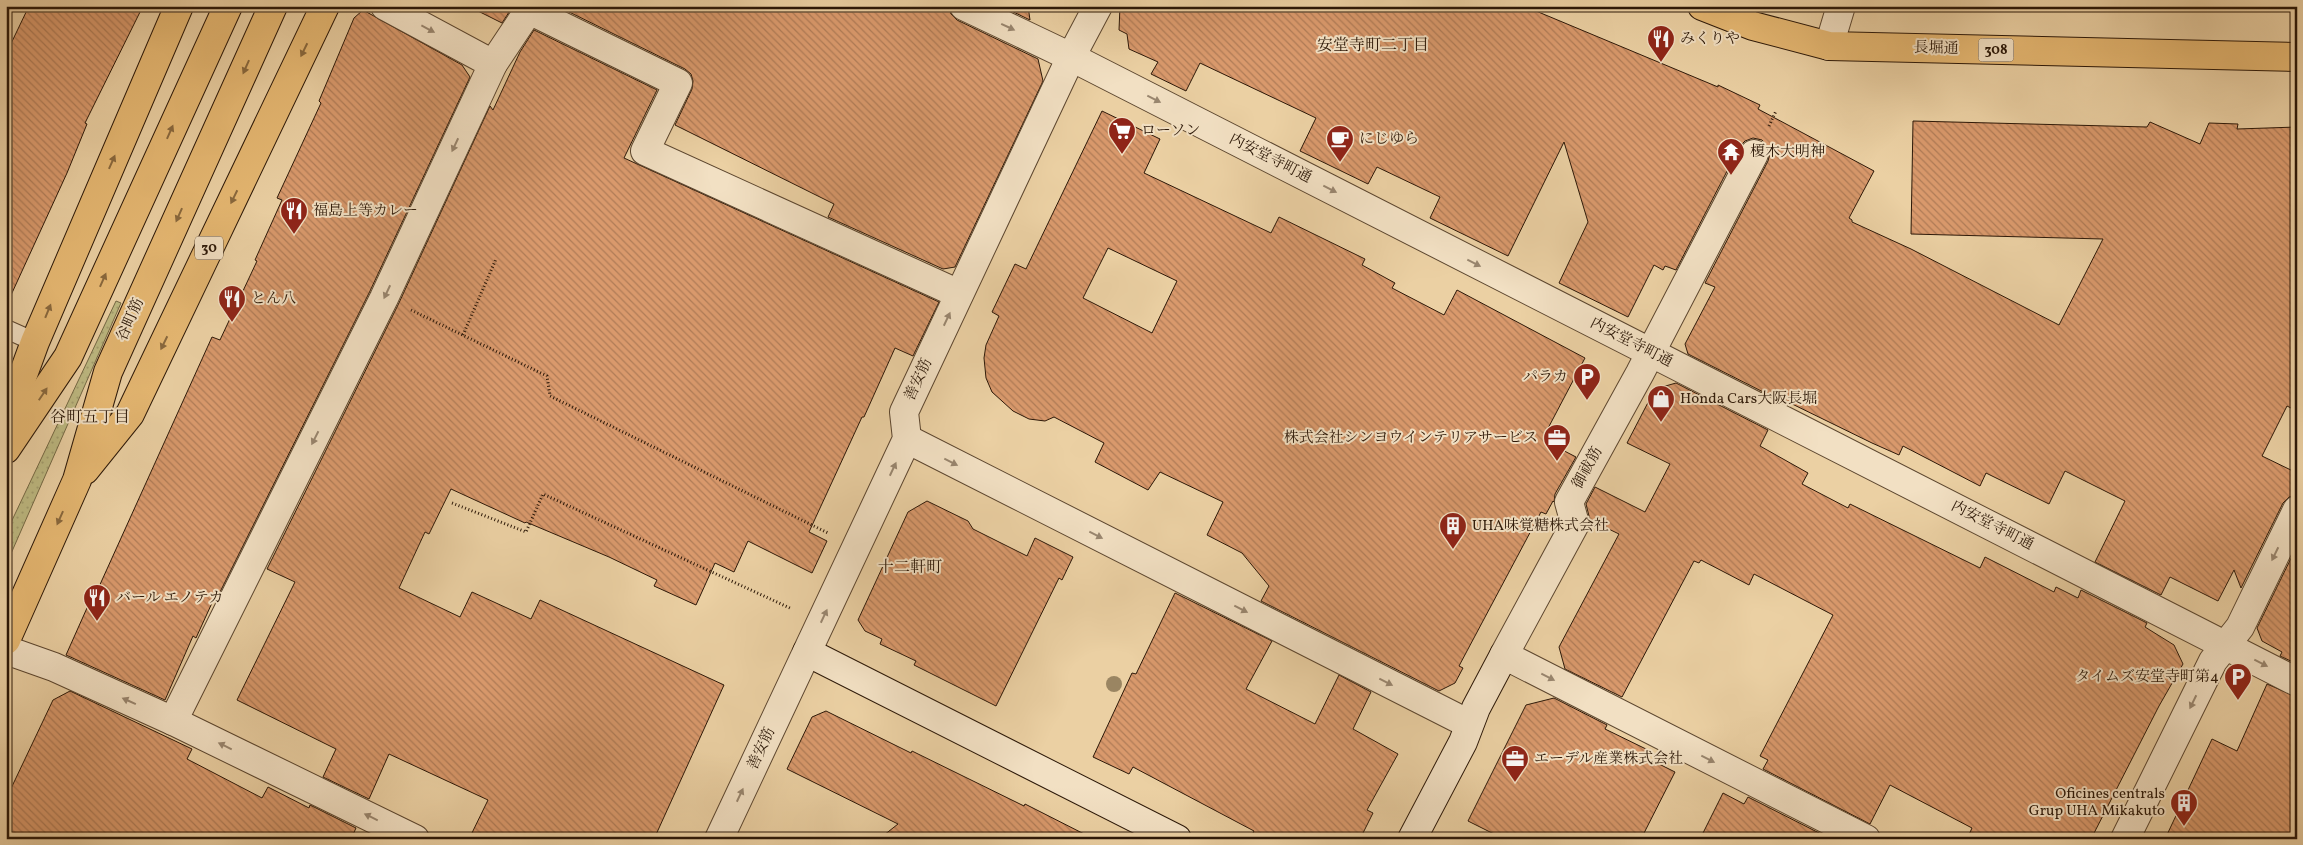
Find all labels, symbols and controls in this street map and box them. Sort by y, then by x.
one-way arrow [1001,23,1015,31]
restaurant icon: みくりや [1646,24,1676,63]
one-way arrow [421,25,435,33]
place label: みくりや [1680,29,1740,50]
district label: 安堂寺町二丁目 [1317,35,1429,57]
street label: 長堀通 [1913,38,1959,60]
road number: 308 [1978,38,2014,62]
one-way arrow [300,43,308,57]
one-way arrow [242,60,250,74]
one-way arrow [1147,95,1161,103]
supermarket icon: ローソン [1107,116,1137,155]
place label: ローソン [1141,121,1200,142]
cafe icon: にじゆら [1325,124,1355,163]
one-way arrow [166,125,175,140]
street label: 内安堂寺町通 [1225,129,1315,189]
place label: にじゆら [1359,129,1419,150]
one-way arrow [451,137,460,152]
temple icon: 榎木大明神 [1716,137,1746,176]
place label: 榎木大明神 [1750,142,1825,163]
one-way arrow [108,154,116,169]
one-way arrow [1322,185,1337,193]
one-way arrow [230,190,238,204]
restaurant icon: 福島上等カレー [279,196,309,235]
place label: 福島上等カレー [313,201,418,222]
one-way arrow [175,208,183,222]
road number: 30 [195,237,223,260]
one-way arrow [1467,259,1482,267]
one-way arrow [99,273,107,287]
restaurant icon: とん八 [217,284,247,323]
one-way arrow [383,285,391,299]
place label: とん八 [251,289,296,310]
street label: 谷町筋 [112,295,150,345]
one-way arrow [44,303,52,318]
one-way arrow [944,312,952,326]
street label: 内安堂寺町通 [1586,313,1676,373]
one-way arrow [159,336,167,350]
street label: 善安筋 [900,355,938,405]
parking icon: パラカ [1572,362,1602,401]
place label: パラカ [1523,367,1568,388]
shop icon: Honda Cars大阪長堀 [1646,384,1676,423]
one-way arrow [38,388,48,401]
place label: Honda Cars大阪長堀 [1680,389,1817,410]
district label: 谷町五丁目 [50,407,130,429]
office icon: 株式会社シンヨウインテリアサービス [1542,423,1572,462]
place label: 株式会社シンヨウインテリアサービス [1284,428,1538,449]
one-way arrow [311,430,319,445]
street label: 御祓筋 [1568,443,1608,493]
one-way arrow [944,458,958,466]
one-way arrow [890,462,898,476]
street label: 内安堂寺町通 [1947,496,2037,556]
one-way arrow [56,511,64,525]
building icon: UHA味覚糖株式会社 [1438,511,1468,550]
place label: UHA味覚糖株式会社 [1472,516,1609,537]
one-way arrow [1089,531,1103,539]
one-way arrow [2271,547,2279,561]
district label: 十二軒町 [878,557,942,579]
restaurant icon: バール エノテカ [82,583,112,622]
place label: バール エノテカ [116,588,223,609]
one-way arrow [1233,605,1248,613]
one-way arrow [820,609,828,623]
one-way arrow [2254,659,2268,667]
parking icon: タイムズ安堂寺町第4 [2223,662,2253,701]
place label: タイムズ安堂寺町第4 [2075,667,2219,688]
one-way arrow [1540,673,1555,681]
one-way arrow [1378,678,1393,686]
one-way arrow [2188,695,2196,709]
one-way arrow [122,696,136,704]
street label: 善安筋 [743,724,781,774]
one-way arrow [218,742,232,750]
office icon: エーデル産業株式会社 [1500,744,1530,783]
place label: エーデル産業株式会社 [1534,749,1683,770]
one-way arrow [1701,755,1715,763]
place label: Oficines centrals Grup UHA Mikakuto [2029,784,2165,822]
one-way arrow [736,788,744,802]
building icon: Oficines centrals Grup UHA Mikakuto [2169,788,2199,827]
one-way arrow [364,813,378,821]

